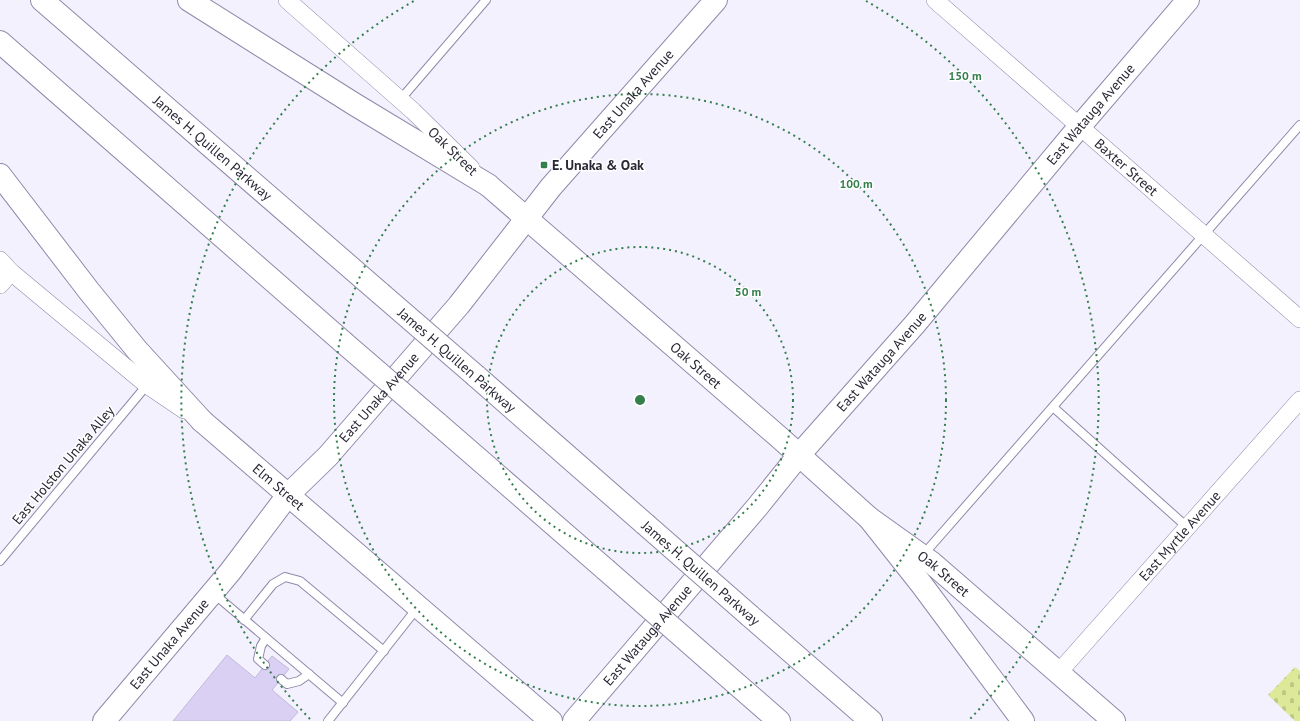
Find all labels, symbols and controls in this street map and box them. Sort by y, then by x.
street label: East Unaka Avenue [589,46,677,142]
street label: East Watauga Avenue [1042,60,1139,169]
text: 150 m [948,68,982,83]
street label: James H. Quillen Parkway [149,91,276,205]
street label: Oak Street [424,123,482,179]
street label: Baxter Street [1091,135,1162,200]
place label: E. Unaka & Oak [552,156,644,174]
marker: E. Unaka & Oak [539,160,549,170]
text: 100 m [839,176,873,191]
text: 50 m [735,284,761,299]
street label: James H. Quillen Parkway [393,303,520,417]
street label: East Watauga Avenue [833,308,930,415]
street label: Oak Street [666,338,725,392]
street label: East Unaka Avenue [335,349,423,446]
centre of rings [633,393,647,407]
street label: East Holston Unaka Alley [8,402,118,528]
street label: Elm Street [249,460,308,514]
street label: East Myrtle Avenue [1135,487,1224,585]
street label: James H. Quillen Parkway [637,516,764,630]
street label: Oak Street [914,547,973,601]
street label: East Watauga Avenue [599,581,696,689]
street label: East Unaka Avenue [126,595,213,693]

